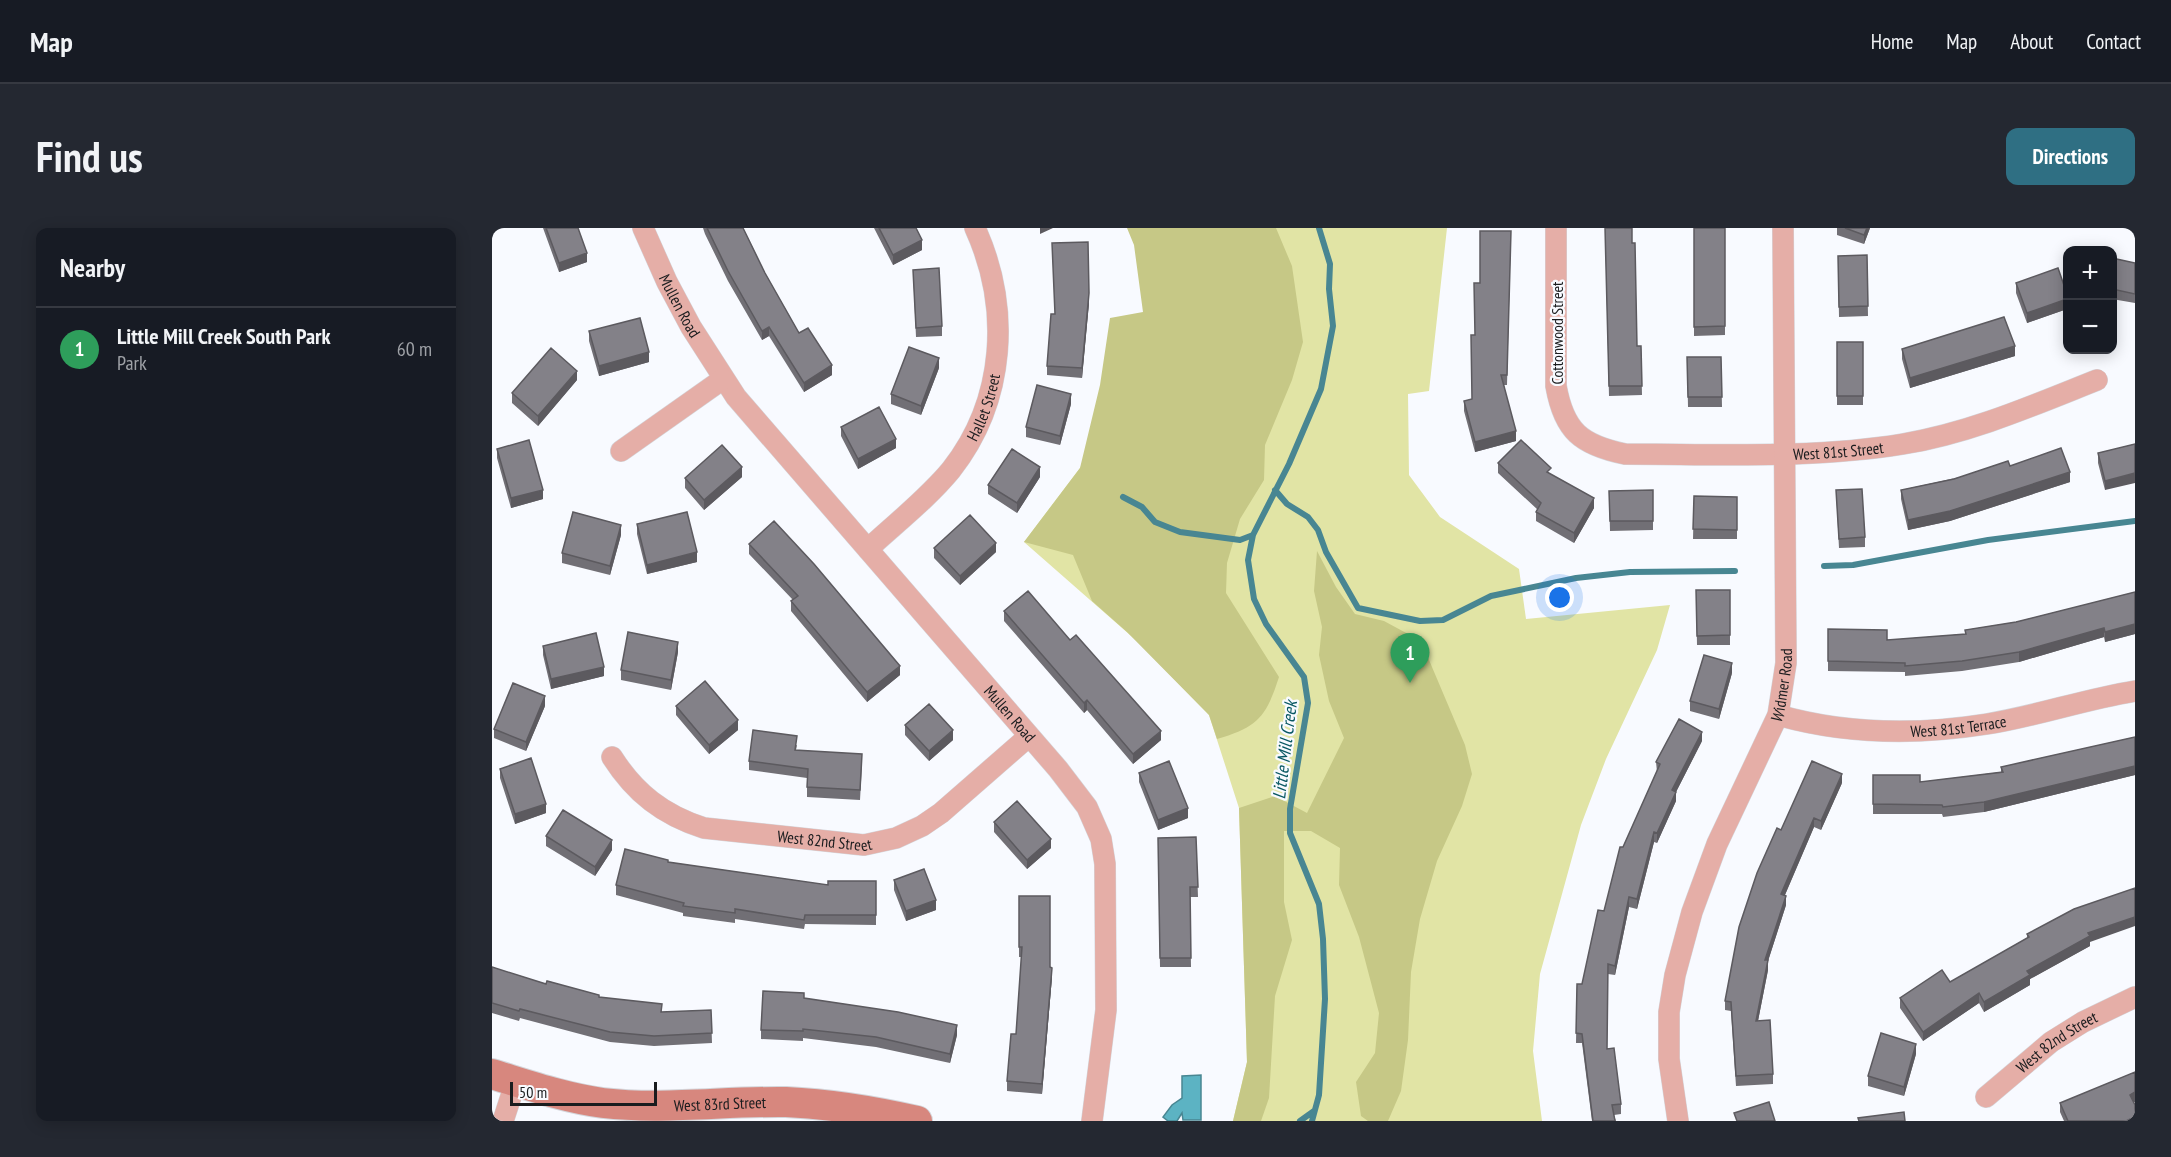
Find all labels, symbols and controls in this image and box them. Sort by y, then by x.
text: Map [30,23,73,60]
text: Home [1871,28,1913,55]
text: Map [1946,28,1977,55]
text: About [2010,28,2053,55]
text: Contact [2086,28,2141,55]
button: Directions [2006,128,2135,185]
text: Find us [36,129,143,184]
map controls [2063,246,2117,354]
button: + [2063,246,2117,300]
text: Nearby [60,251,125,284]
street label: Mullen Road [655,271,705,341]
street label: Cottonwood Street [1547,281,1567,384]
button: − [2063,300,2117,354]
text: Little Mill Creek South Park [117,322,331,350]
text: 1 [75,336,84,362]
text: 60 m [397,336,432,362]
text: Park [117,350,147,376]
street label: Hallet Street [962,371,1004,444]
street label: West 81st Street [1793,437,1885,464]
your location [1545,583,1574,612]
pin: 1 [1390,634,1430,683]
street label: Widmer Road [1766,648,1796,725]
street label: Mullen Road [980,681,1040,746]
water label: Little Mill Creek [1267,697,1302,800]
street label: West 81st Terrace [1910,711,2008,741]
street label: West 82nd Street [776,826,874,855]
street label: West 82nd Street [2012,1006,2101,1077]
scale bar [510,1079,657,1106]
text: 50 m [519,1082,547,1102]
street label: West 83rd Street [674,1092,767,1115]

